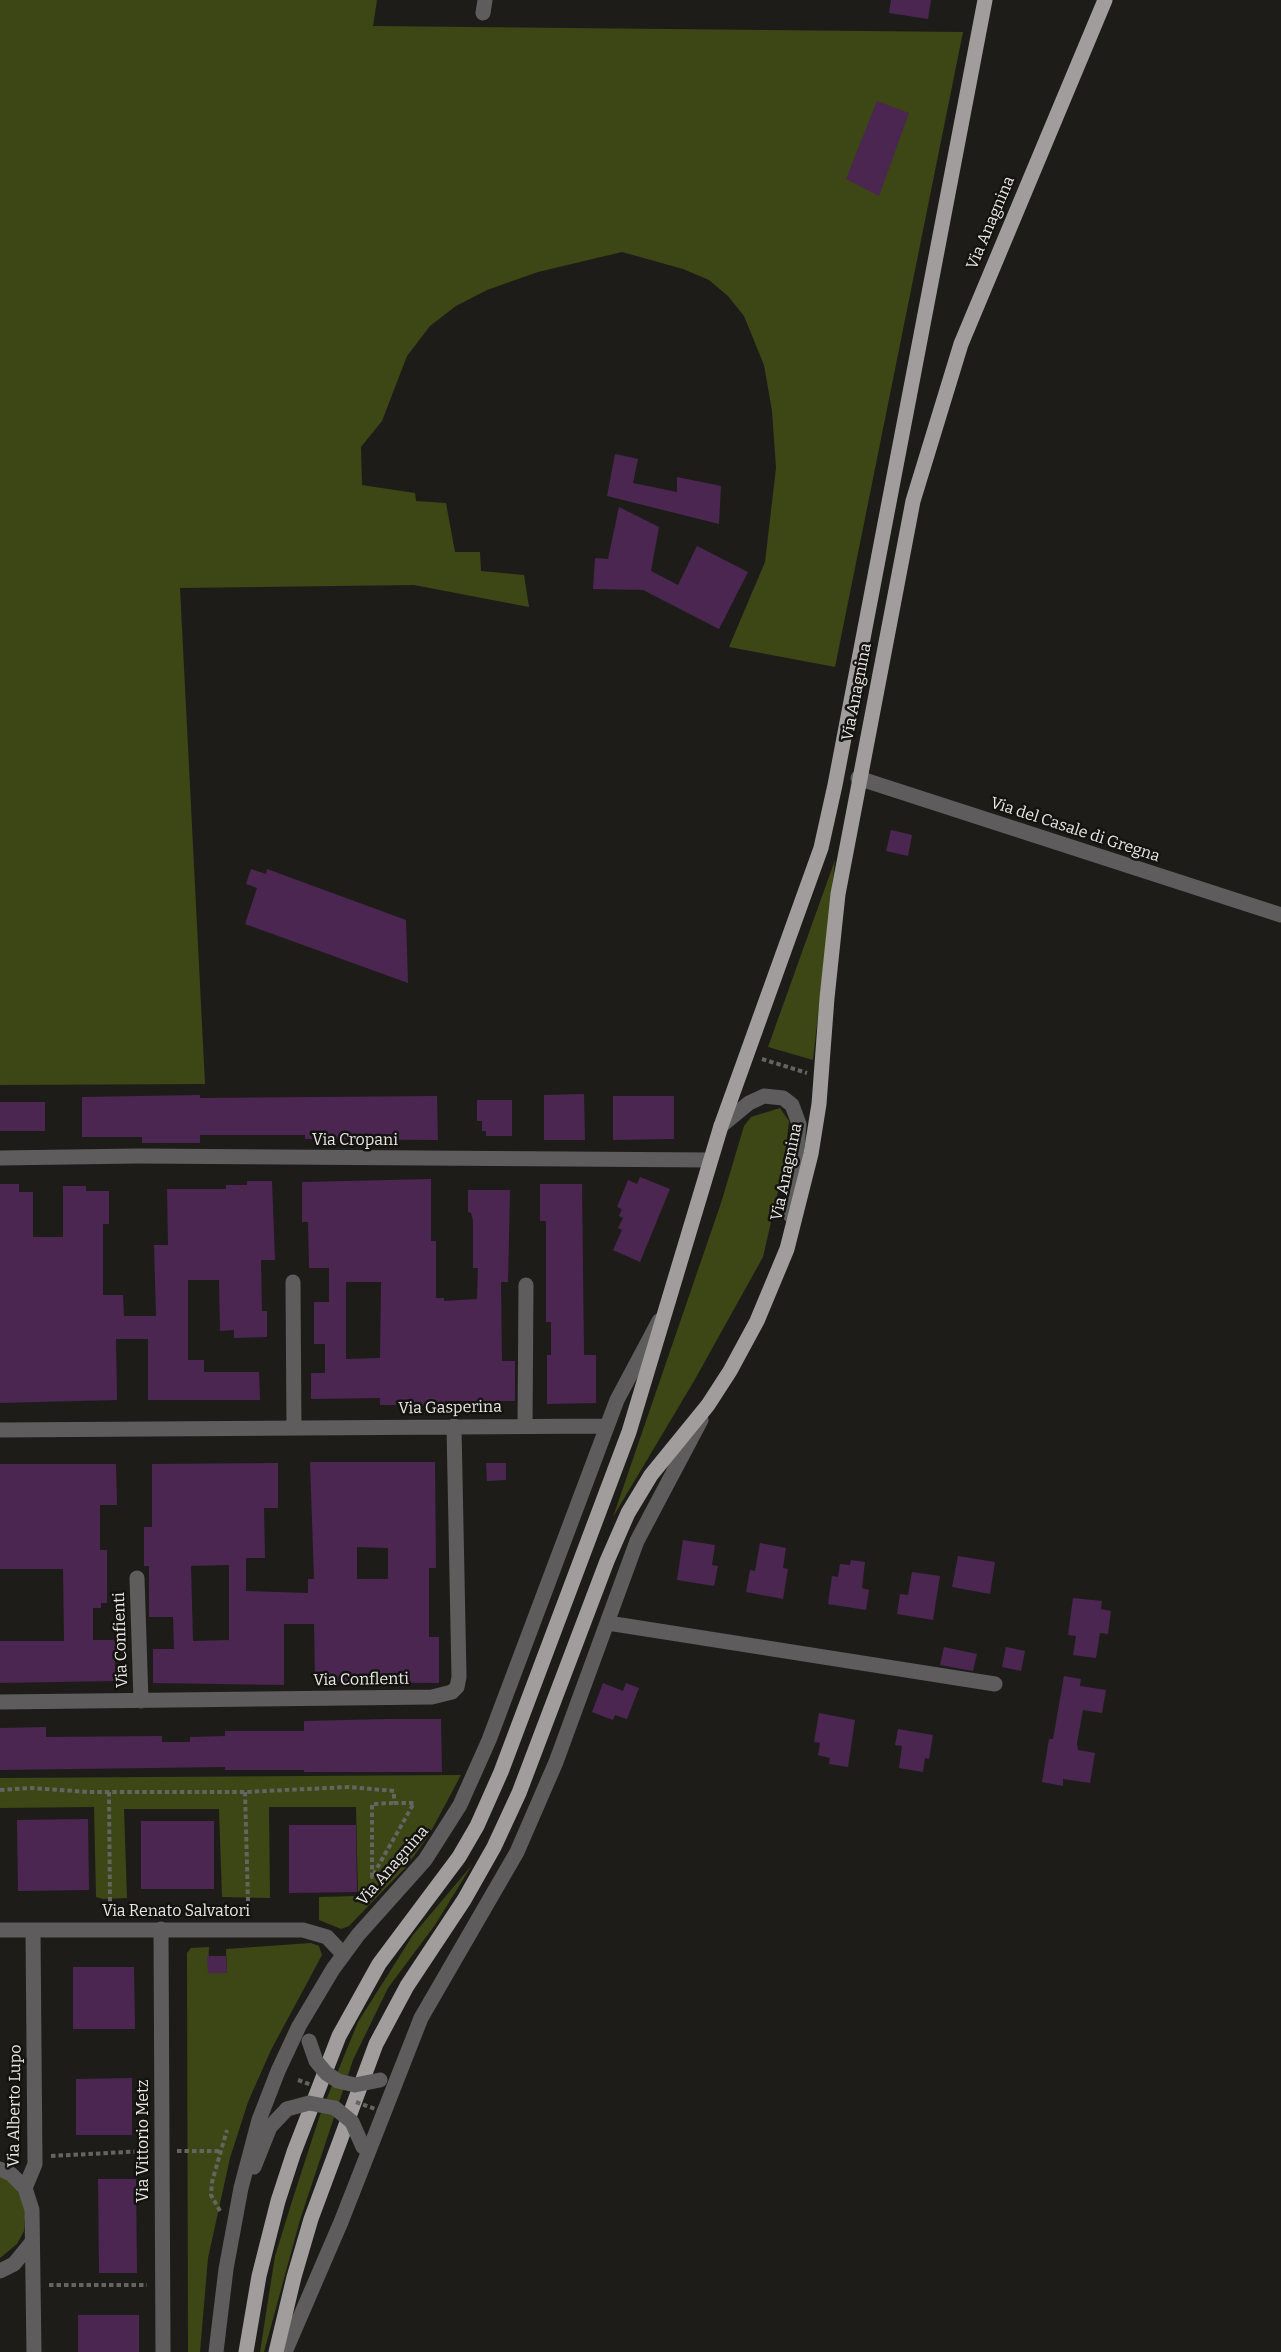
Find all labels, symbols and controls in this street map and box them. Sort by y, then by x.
street label: Via Anagnina [963,174,1019,272]
street label: Via Anagnina [838,641,876,743]
street label: Via del Casale di Gregna [988,794,1162,866]
street label: Via Anagnina [767,1121,807,1223]
street label: Via Cropani [312,1131,398,1151]
street label: Via Gasperina [398,1397,502,1419]
street label: Via Confienti [110,1592,132,1688]
street label: Via Conflenti [313,1670,409,1690]
street label: Via Anagnina [353,1822,433,1910]
street label: Via Renato Salvatori [102,1902,250,1922]
street label: Via Alberto Lupo [4,2044,26,2168]
street label: Via Vittorio Metz [134,2080,154,2202]

